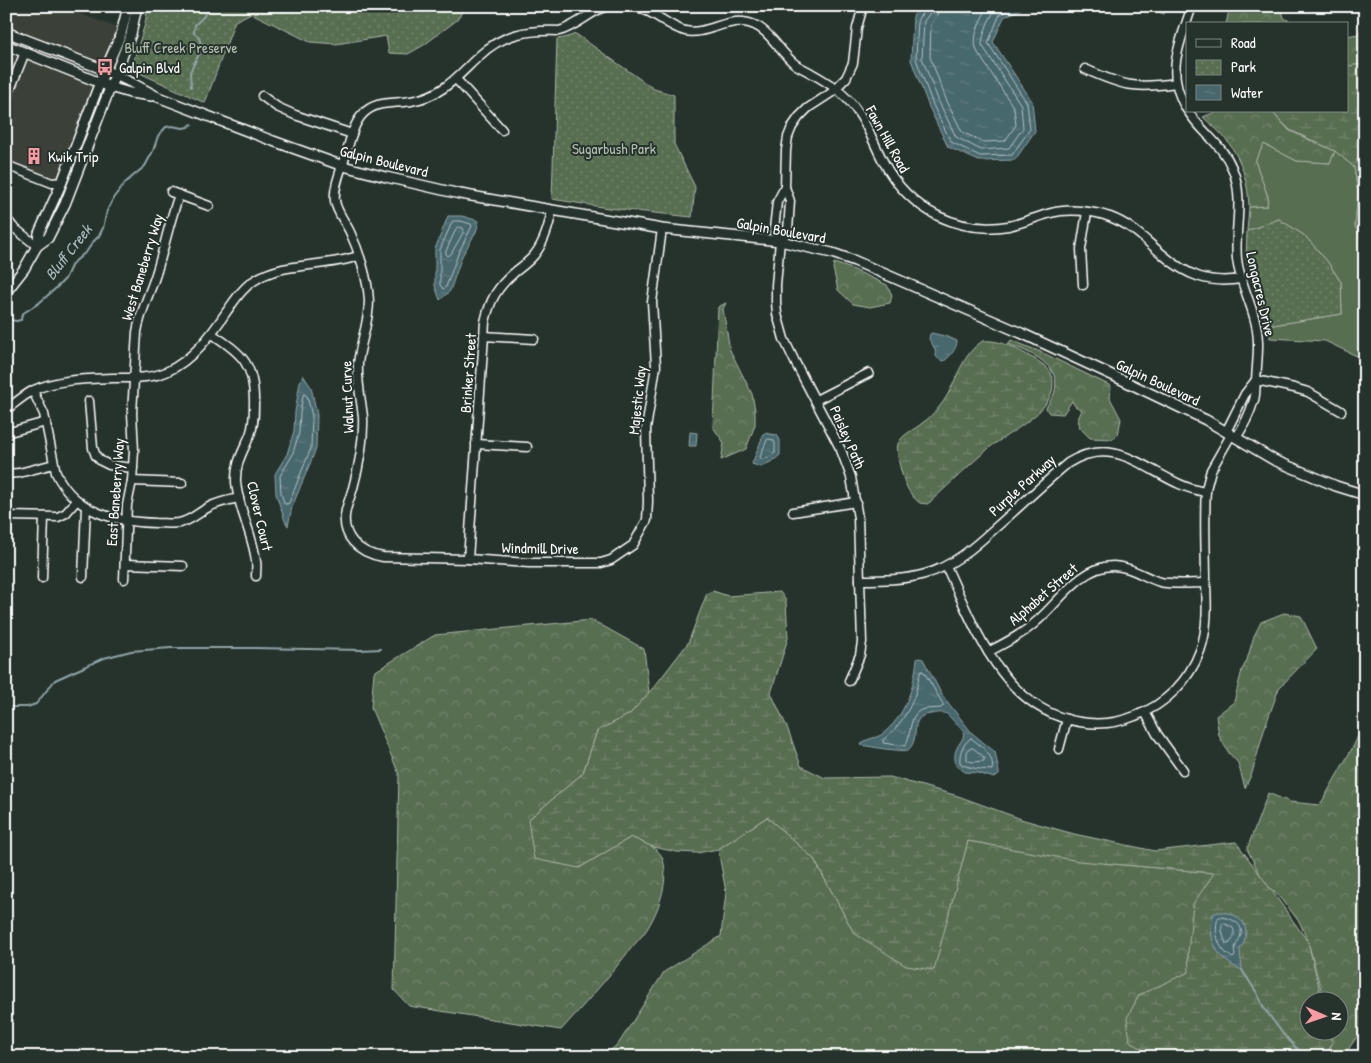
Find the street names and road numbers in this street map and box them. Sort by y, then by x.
street label: Fawn Hill Road [860,101,915,176]
street label: Galpin Boulevard [338,140,430,182]
street label: West Baneberry Way [116,211,168,323]
street label: Galpin Boulevard [735,212,827,248]
street label: Longacres Drive [1241,250,1281,338]
street label: Brinker Street [455,332,481,414]
street label: Galpin Boulevard [1113,353,1203,411]
street label: Walnut Curve [335,360,359,434]
street label: Majestic Way [623,364,651,436]
street label: Paisley Path [825,402,871,472]
street label: East Baneberry Way [101,437,129,547]
street label: Purple Parkway [984,449,1060,521]
street label: Clover Court [242,479,278,554]
street label: Windmill Drive [501,537,579,559]
street label: Alphabet Street [1004,557,1083,630]

